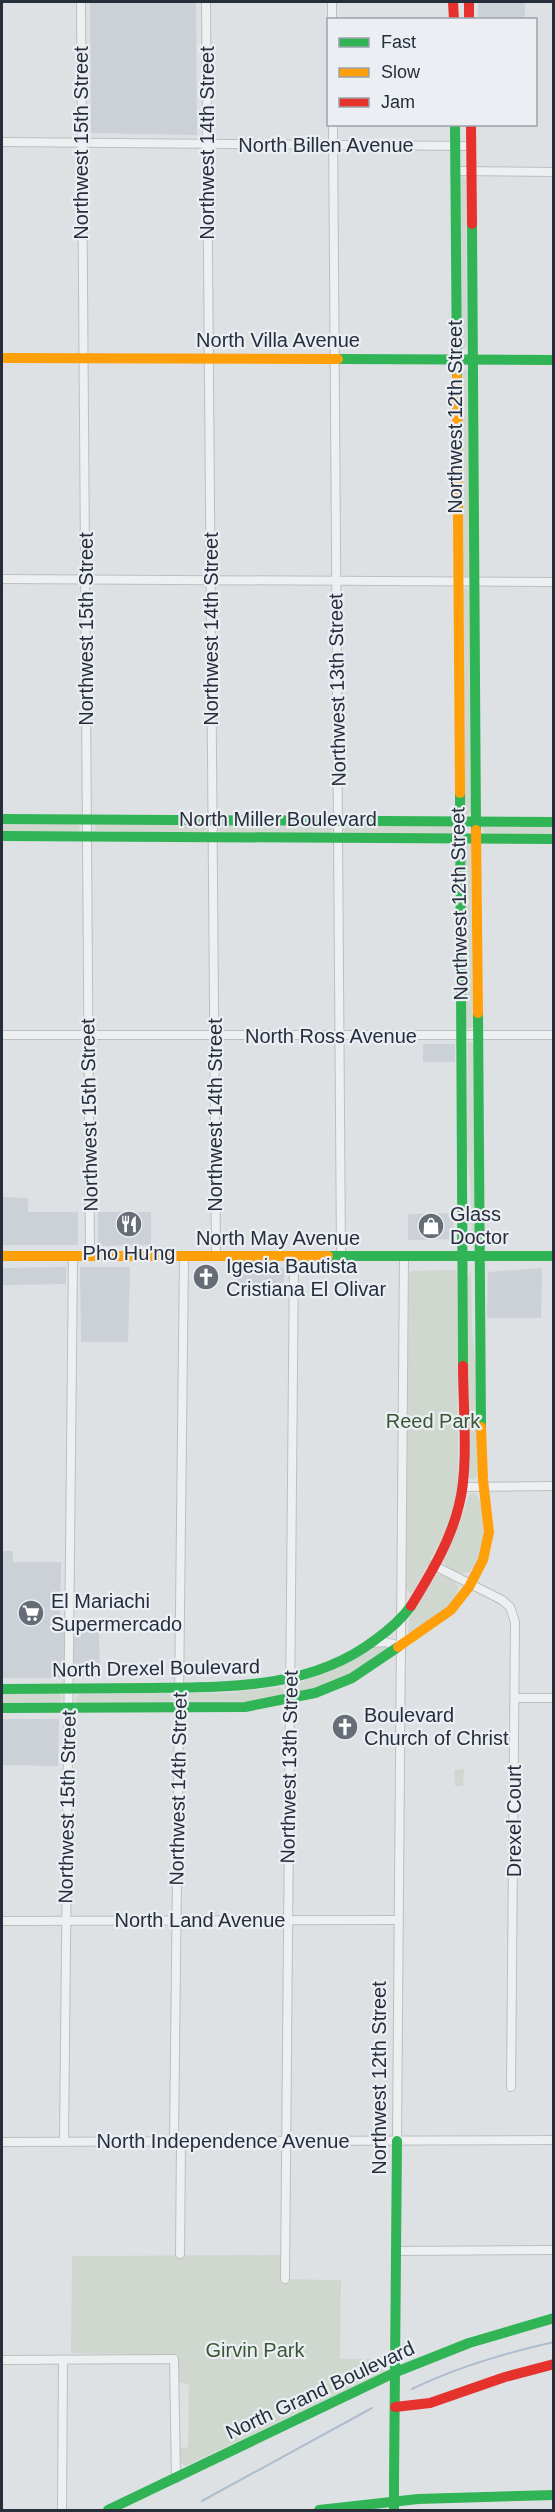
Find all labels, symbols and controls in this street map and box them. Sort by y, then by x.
legend [327,18,537,126]
text: Fast [381,32,416,52]
street label: Northwest 15th Street [70,46,92,240]
street label: Northwest 14th Street [196,46,218,240]
text: Slow [381,62,421,82]
text: Jam [381,92,415,112]
street label: North Billen Avenue [238,134,414,156]
street label: Northwest 12th Street [444,320,466,514]
street label: North Villa Avenue [196,329,360,351]
street label: Northwest 15th Street [75,532,97,726]
street label: Northwest 14th Street [200,532,222,726]
street label: Northwest 13th Street [324,593,350,787]
street label: Northwest 12th Street [446,807,472,1001]
street label: North Miller Boulevard [179,808,377,830]
street label: Northwest 15th Street [76,1018,102,1212]
street label: Northwest 14th Street [204,1018,226,1212]
street label: North Ross Avenue [245,1025,417,1047]
place label: Glass Doctor [450,1203,509,1248]
restaurant icon: Pho Hu'ng [114,1209,144,1239]
shop icon: Glass Doctor [416,1211,446,1241]
street label: North May Avenue [196,1227,360,1249]
place label: Pho Hu'ng [83,1242,175,1264]
place label: Igesia Bautista Cristiana El Olivar [226,1255,386,1300]
church icon: Igesia Bautista Cristiana El Olivar [191,1262,221,1292]
park label: Reed Park [386,1410,481,1432]
place label: El Mariachi Supermercado [51,1590,182,1635]
supermarket icon: El Mariachi Supermercado [16,1598,46,1628]
street label: North Drexel Boulevard [52,1655,260,1681]
street label: Northwest 13th Street [276,1670,302,1864]
street label: Northwest 14th Street [165,1692,191,1886]
place label: Boulevard Church of Christ [364,1704,509,1749]
street label: Northwest 15th Street [54,1710,80,1904]
church icon: Boulevard Church of Christ [330,1712,360,1742]
street label: Drexel Court [503,1764,525,1877]
street label: North Land Avenue [115,1909,285,1931]
street label: Northwest 12th Street [368,1981,390,2175]
street label: North Independence Avenue [96,2130,350,2152]
street label: North Grand Boulevard [222,2337,418,2443]
park label: Girvin Park [206,2339,305,2361]

